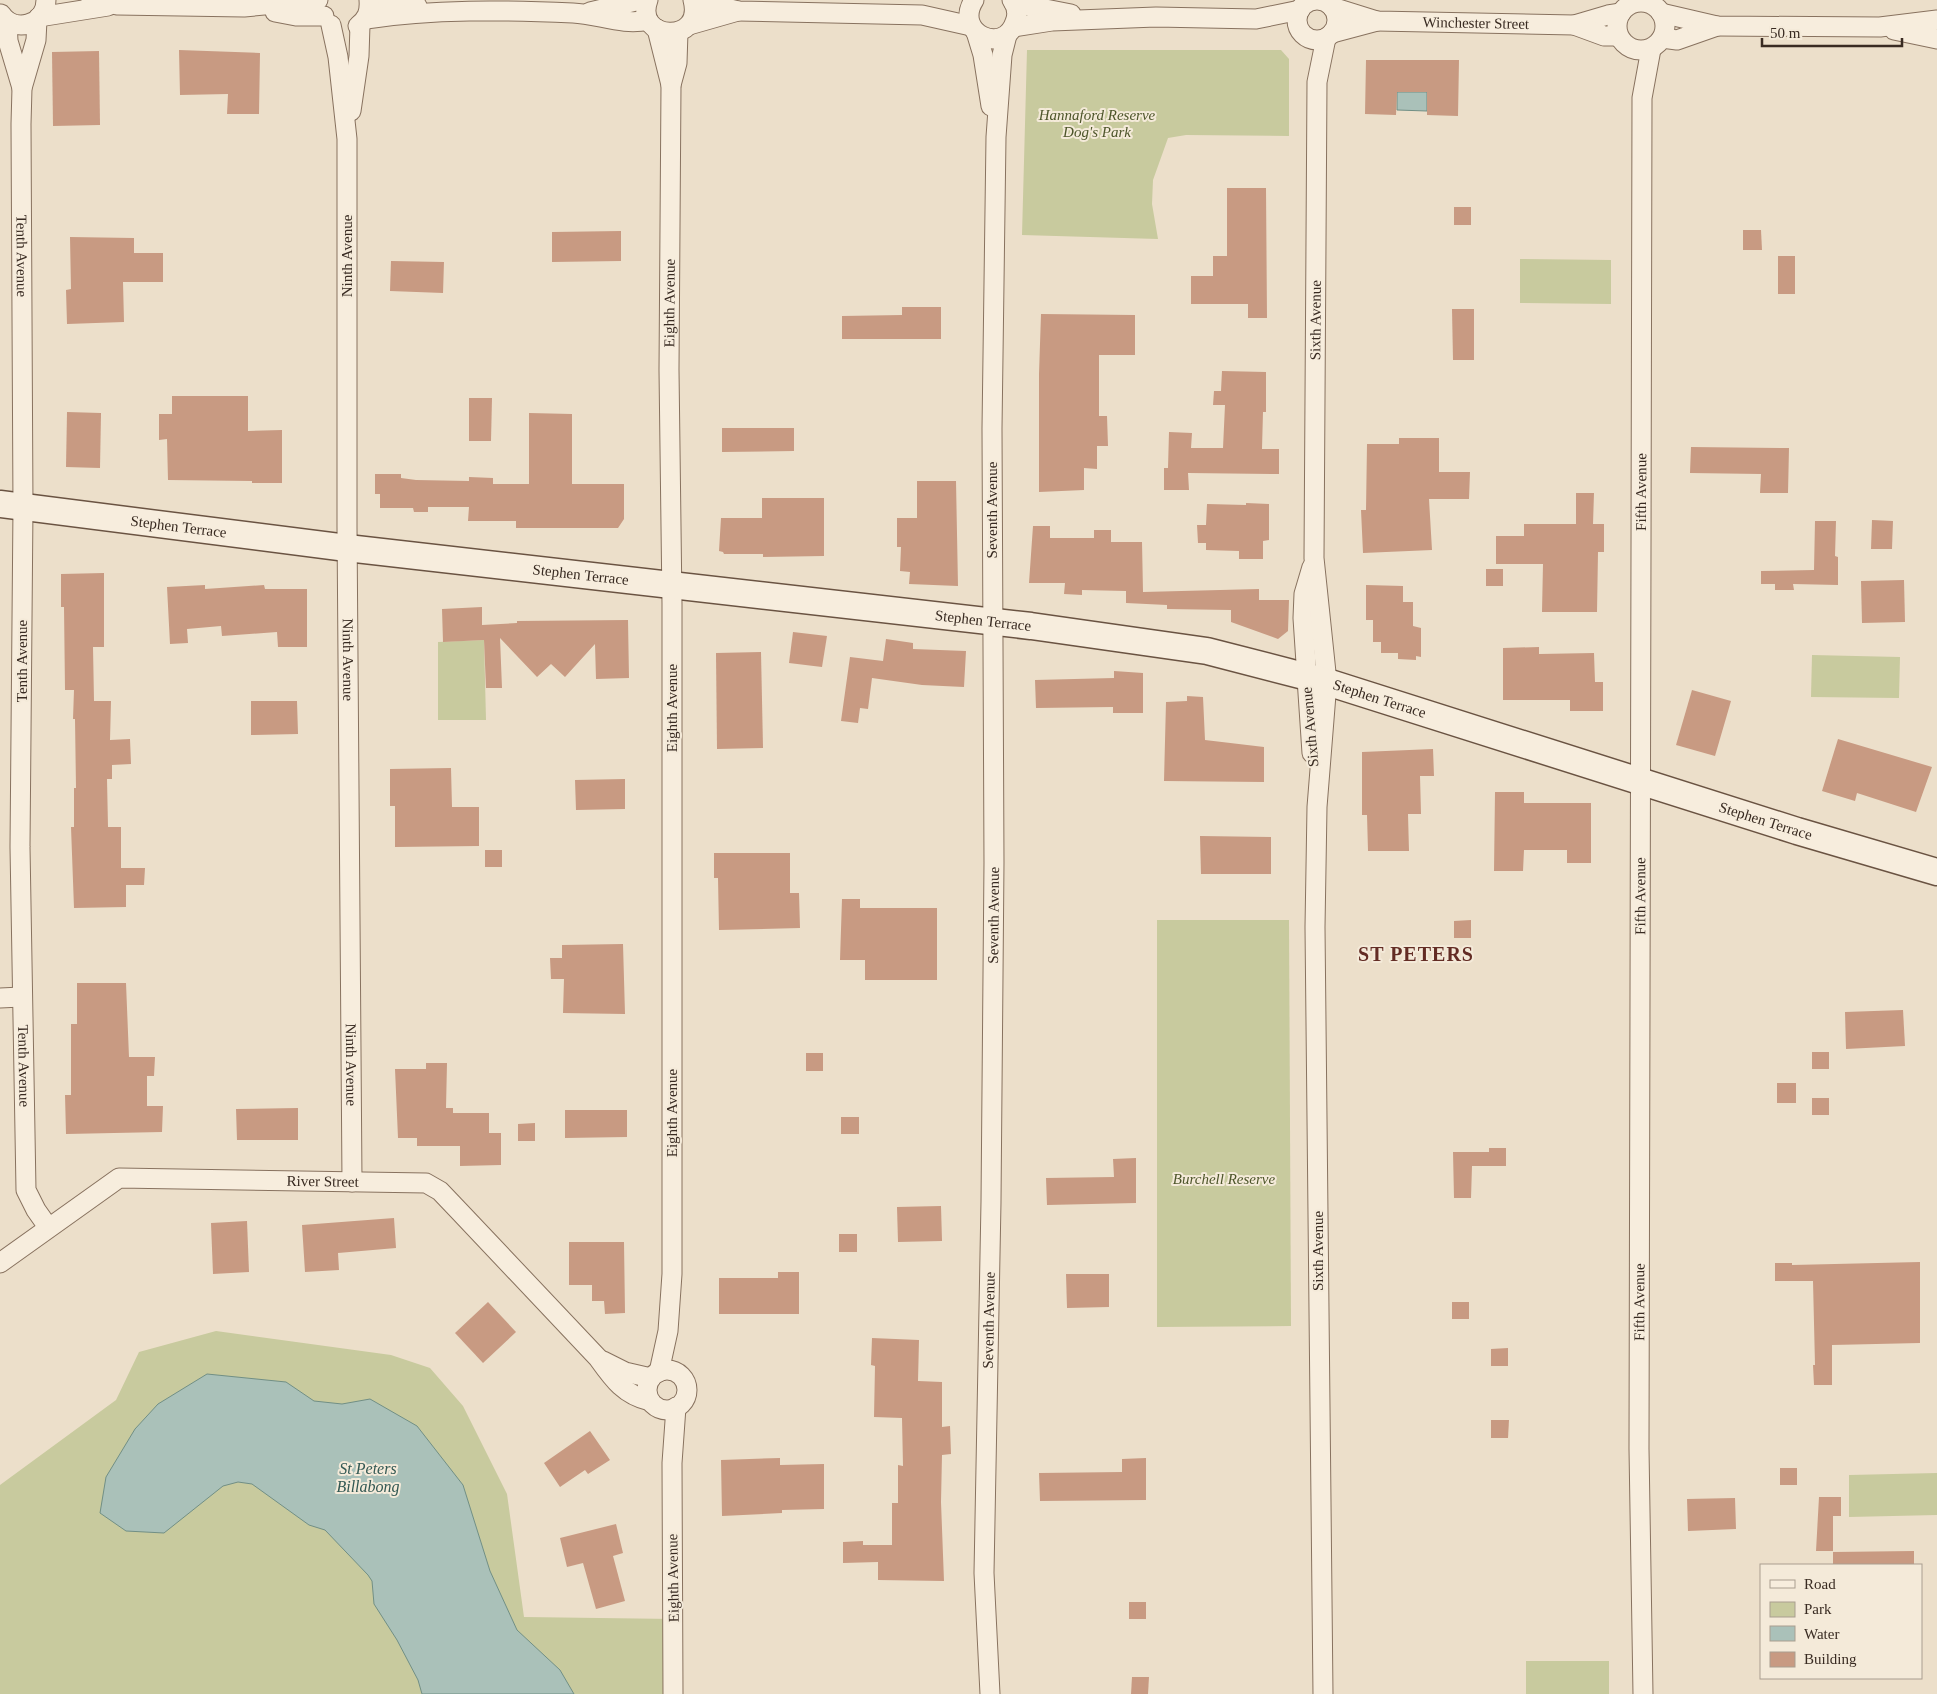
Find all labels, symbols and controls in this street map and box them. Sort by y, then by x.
street label: Winchester Street [1422,14,1530,32]
scale bar [1762,15,1902,47]
text: 50 m [1770,25,1801,41]
park label: Hannaford Reserve Dog's Park [1038,107,1156,140]
street label: Ninth Avenue [339,214,355,297]
street label: Tenth Avenue [13,215,30,298]
street label: Eighth Avenue [661,258,678,347]
street label: Sixth Avenue [1307,280,1324,360]
street label: Fifth Avenue [1633,453,1649,531]
street label: Seventh Avenue [984,461,1000,558]
street label: Stephen Terrace [130,513,228,541]
street label: Stephen Terrace [532,561,630,588]
street label: Stephen Terrace [934,607,1032,634]
street label: Ninth Avenue [340,618,356,701]
street label: Tenth Avenue [14,619,30,702]
street label: Eighth Avenue [664,663,680,752]
street label: Stephen Terrace [1331,676,1428,721]
street label: Sixth Avenue [1299,686,1321,768]
street label: Stephen Terrace [1717,799,1814,843]
street label: Fifth Avenue [1632,857,1648,935]
street label: Seventh Avenue [985,866,1002,964]
district label: ST PETERS [1358,943,1474,965]
street label: Ninth Avenue [343,1023,359,1106]
street label: Tenth Avenue [15,1025,33,1108]
street label: Eighth Avenue [664,1068,680,1157]
park label: Burchell Reserve [1173,1171,1275,1187]
street label: River Street [287,1173,360,1190]
street label: Sixth Avenue [1310,1211,1326,1291]
street label: Fifth Avenue [1631,1263,1647,1341]
street label: Seventh Avenue [980,1271,998,1369]
water label: St Peters Billabong [336,1460,400,1496]
street label: Eighth Avenue [664,1533,682,1622]
legend [1760,1564,1922,1679]
text: Road [1804,1576,1836,1592]
text: Park [1804,1601,1832,1617]
text: Water [1804,1626,1839,1642]
text: Building [1804,1651,1857,1667]

